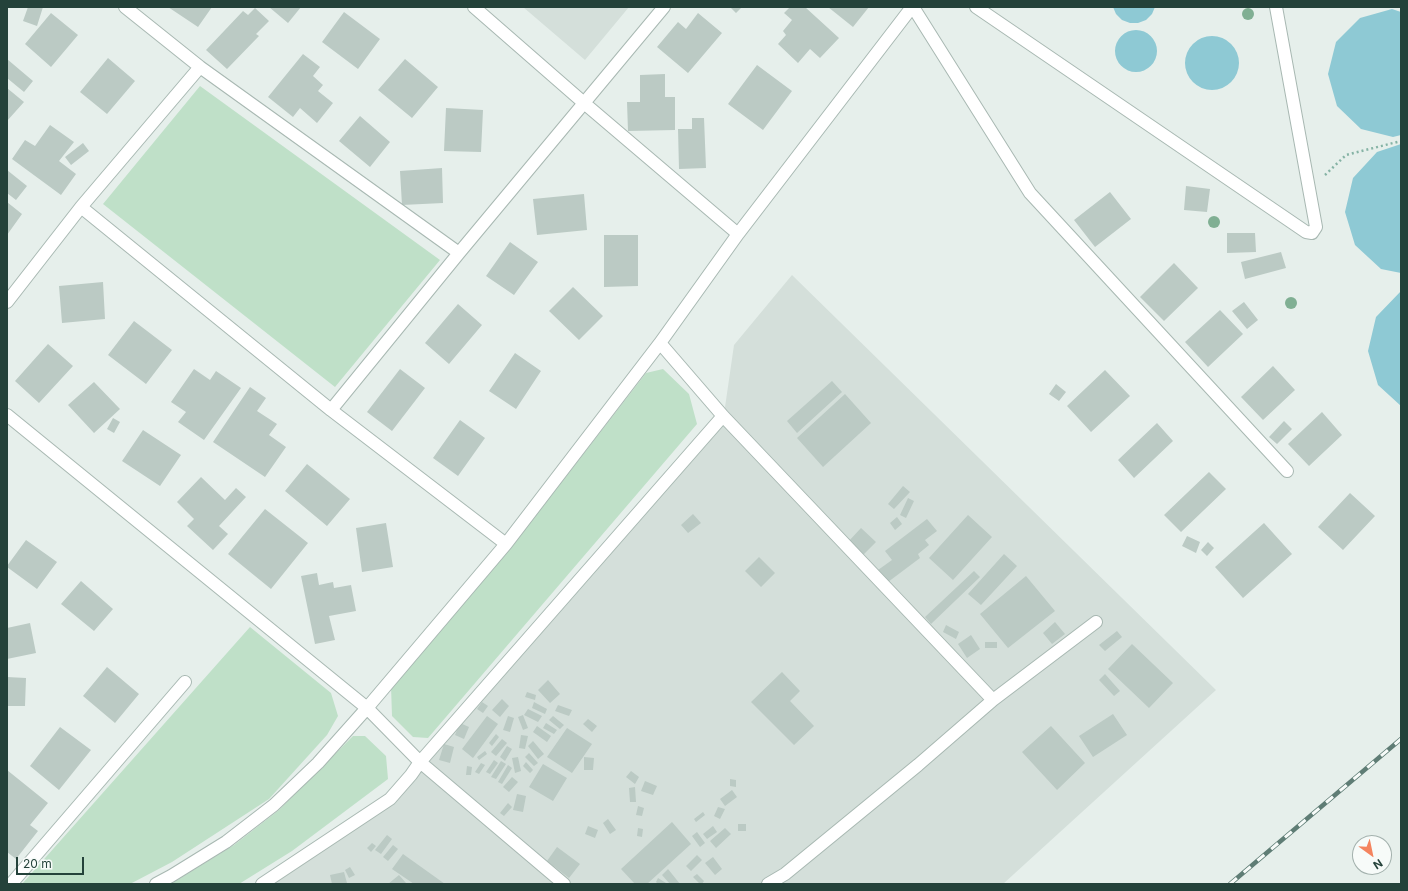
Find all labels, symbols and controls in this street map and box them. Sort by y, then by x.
north arrow [1352,835,1392,875]
scale bar [18,849,86,875]
text: 20 m [23,856,52,871]
text: N [1371,856,1385,872]

